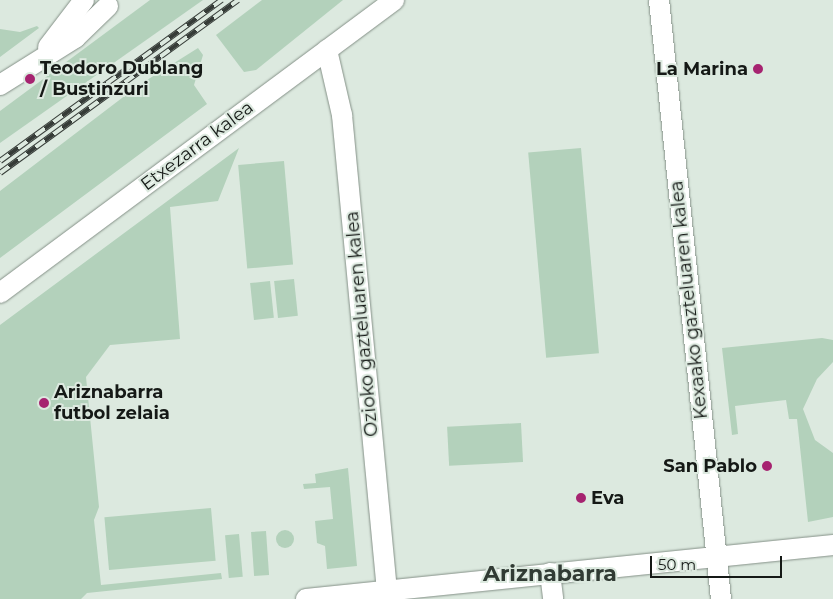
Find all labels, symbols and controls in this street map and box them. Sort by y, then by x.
place label: Teodoro Dublang / Bustinzuri [40,58,203,100]
place label: La Marina [656,58,748,80]
marker: La Marina [752,63,764,75]
marker: Teodoro Dublang / Bustinzuri [24,73,36,85]
street label: Etxezarra kalea [137,97,257,195]
street label: Kexaako gazteluaren kalea [666,180,712,420]
street label: Ozioko gazteluaren kalea [341,210,383,438]
place label: Ariznabarra futbol zelaia [54,382,170,424]
marker: Ariznabarra futbol zelaia [38,397,50,409]
place label: San Pablo [663,455,757,477]
marker: San Pablo [761,460,773,472]
place label: Eva [591,487,624,509]
marker: Eva [575,492,587,504]
scale bar [653,546,786,578]
text: 50 m [658,555,696,574]
district label: Ariznabarra [483,561,617,587]

